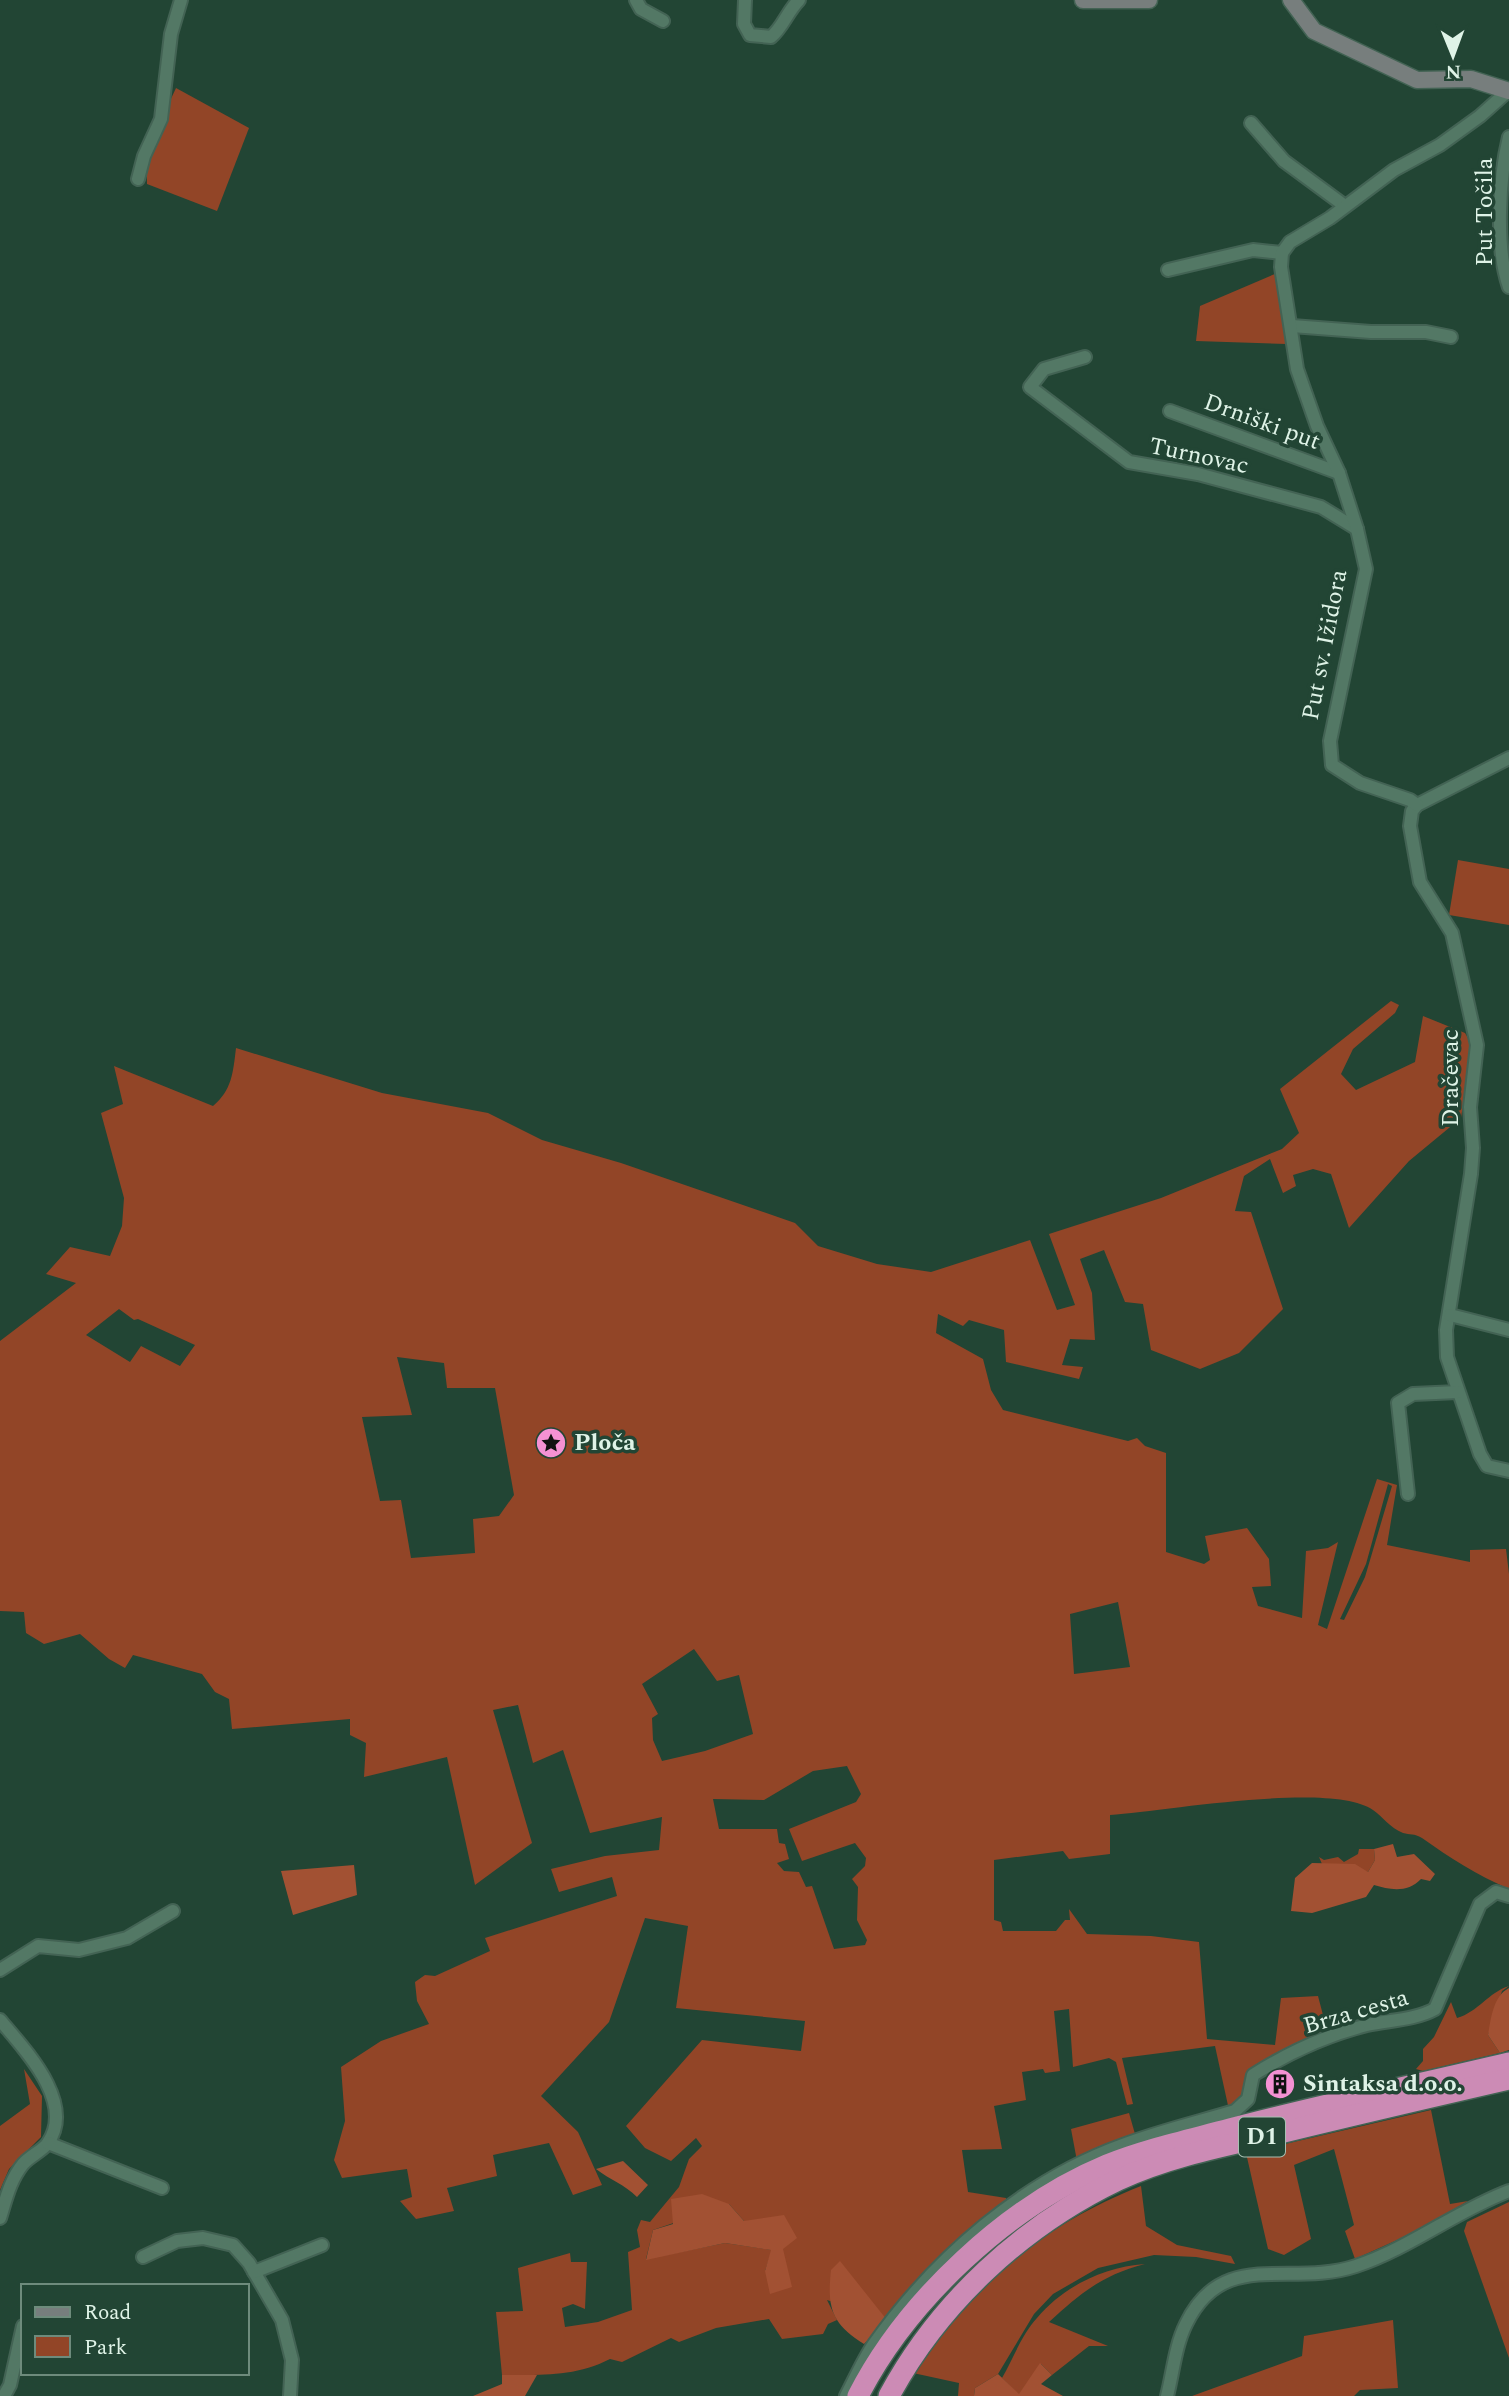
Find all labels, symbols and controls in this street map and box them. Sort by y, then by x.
north arrow [1418,21,1488,91]
text: N [1445,57,1461,86]
street label: Put Točila [1467,157,1503,267]
street label: Drniški put [1199,384,1325,460]
street label: Turnovac [1146,428,1252,484]
street label: Put sv. Ižidora [1293,566,1357,723]
street label: Dračevac [1433,1029,1469,1127]
place label: Ploča [574,1425,636,1461]
place icon: Ploča [534,1426,568,1460]
street label: Brza cesta [1299,1980,1413,2044]
place label: Sintaksa d.o.o. [1303,2066,1463,2102]
building icon: Sintaksa d.o.o. [1263,2067,1297,2101]
road number: D1 [1239,2118,1285,2156]
legend [21,2284,248,2375]
text: Road [84,2297,131,2329]
text: Park [84,2332,128,2364]

